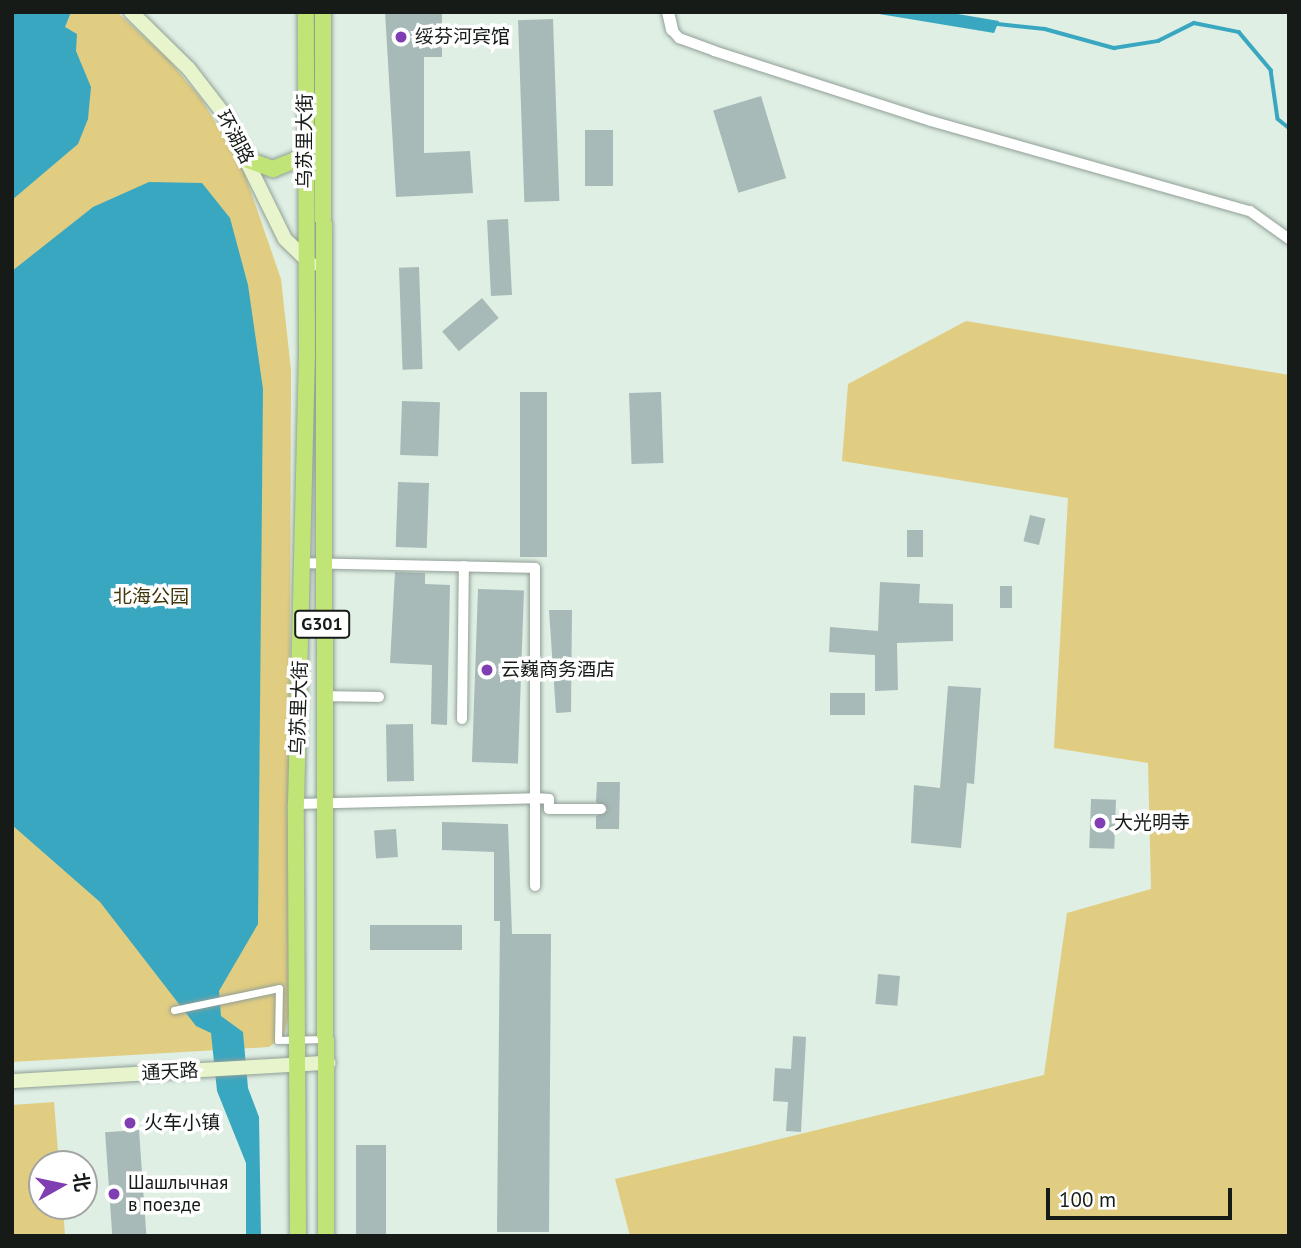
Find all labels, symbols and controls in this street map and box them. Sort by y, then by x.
place label: 绥芬河宾馆 [415,26,510,48]
marker: 绥芬河宾馆 [393,29,409,45]
street label: 乌苏里大街 [294,94,316,188]
street label: 环湖路 [212,106,258,168]
park label: 北海公园 [113,586,189,608]
road number: G301 [294,610,350,638]
place label: 云巍商务酒店 [501,659,615,681]
street label: 乌苏里大街 [286,660,312,756]
marker: 云巍商务酒店 [479,662,495,678]
place label: 大光明寺 [1114,812,1190,834]
marker: 大光明寺 [1092,815,1108,831]
street label: 通天路 [141,1059,199,1085]
place label: 火车小镇 [144,1112,220,1134]
marker: 火车小镇 [122,1115,138,1131]
north arrow [28,1150,98,1220]
text: 北 [68,1171,95,1193]
place label: Шашлычная в поезде [128,1172,228,1216]
scale bar [1049,1174,1234,1218]
marker: Шашлычная в поезде [106,1186,122,1202]
text: 100 m [1059,1186,1116,1213]

